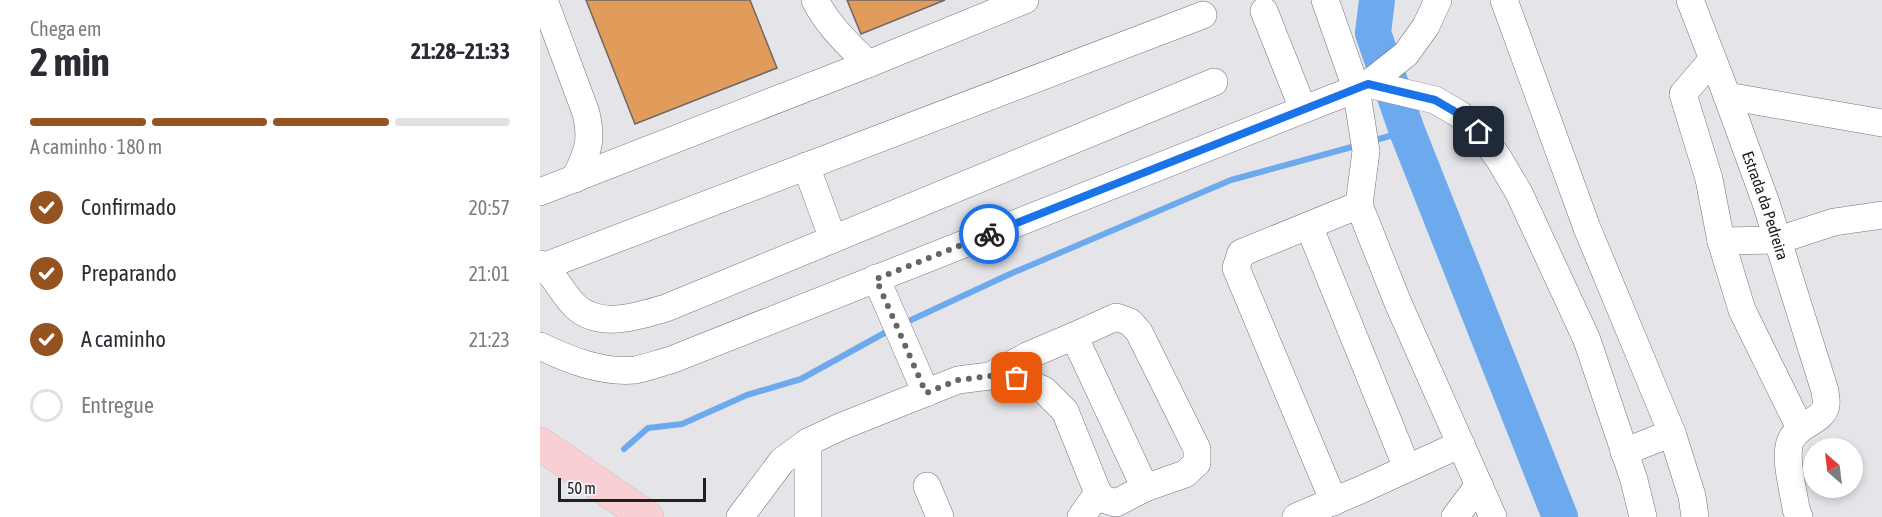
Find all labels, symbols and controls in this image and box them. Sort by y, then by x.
text: Chega em [30,17,102,40]
text: 21:28–21:33 [411,38,510,64]
text: 2 min [30,40,110,84]
pin [1453,106,1504,157]
icon: home [1462,115,1495,148]
text: A caminho · 180 m [30,135,162,158]
street label: Estrada da Pedreira [1739,149,1792,262]
icon: check [30,191,63,224]
text: Confirmado [81,194,176,220]
text: 20:57 [468,196,510,219]
courier [959,204,1019,264]
icon: bike [973,218,1006,251]
icon: check [30,257,63,290]
text: Preparando [81,260,177,286]
text: 21:01 [468,262,510,285]
icon: check [30,323,63,356]
text: A caminho [81,326,166,352]
text: 21:23 [469,328,510,351]
pin [991,352,1042,403]
icon: bag [1000,361,1033,394]
text: Entregue [81,392,154,418]
north arrow [1803,438,1863,498]
map controls [1803,438,1863,498]
scale bar [558,475,706,502]
text: 50 m [567,479,596,497]

